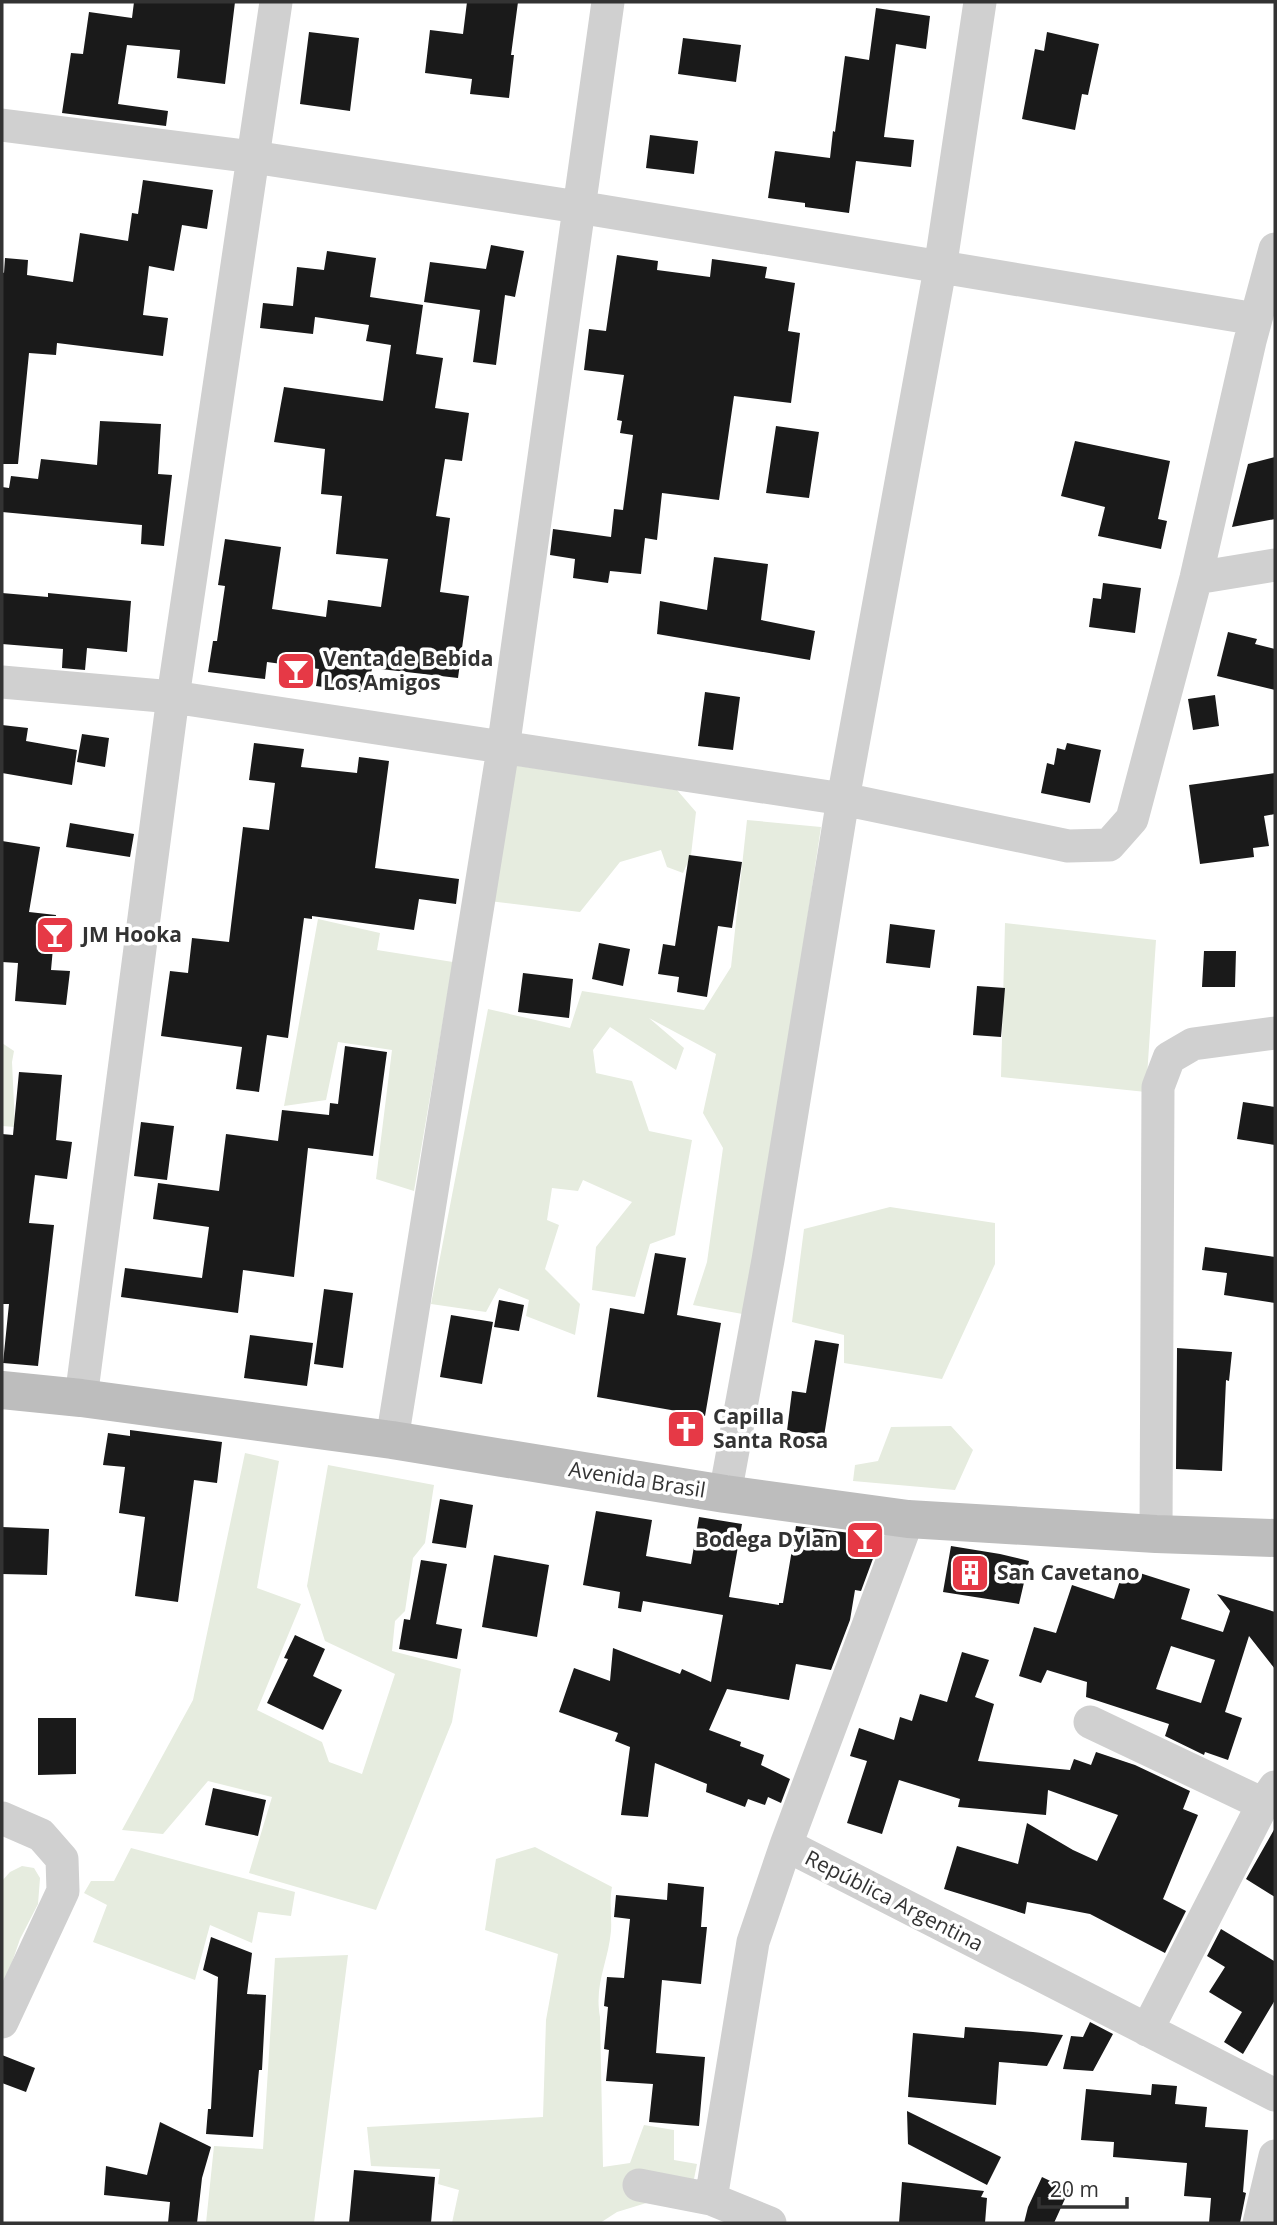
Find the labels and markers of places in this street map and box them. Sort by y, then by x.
place label: Venta de Bebida Los Amigos [323,644,493,696]
bar icon: Venta de Bebida Los Amigos [275,650,317,692]
bar icon: JM Hooka [34,914,76,956]
place label: JM Hooka [80,920,182,948]
place label: Capilla Santa Rosa [713,1402,828,1454]
church icon: Capilla Santa Rosa [665,1408,707,1450]
bar icon: Bodega Dylan [844,1519,886,1561]
place label: Bodega Dylan [695,1525,838,1553]
building icon: San Cavetano [949,1552,991,1594]
place label: San Cavetano [997,1558,1140,1586]

